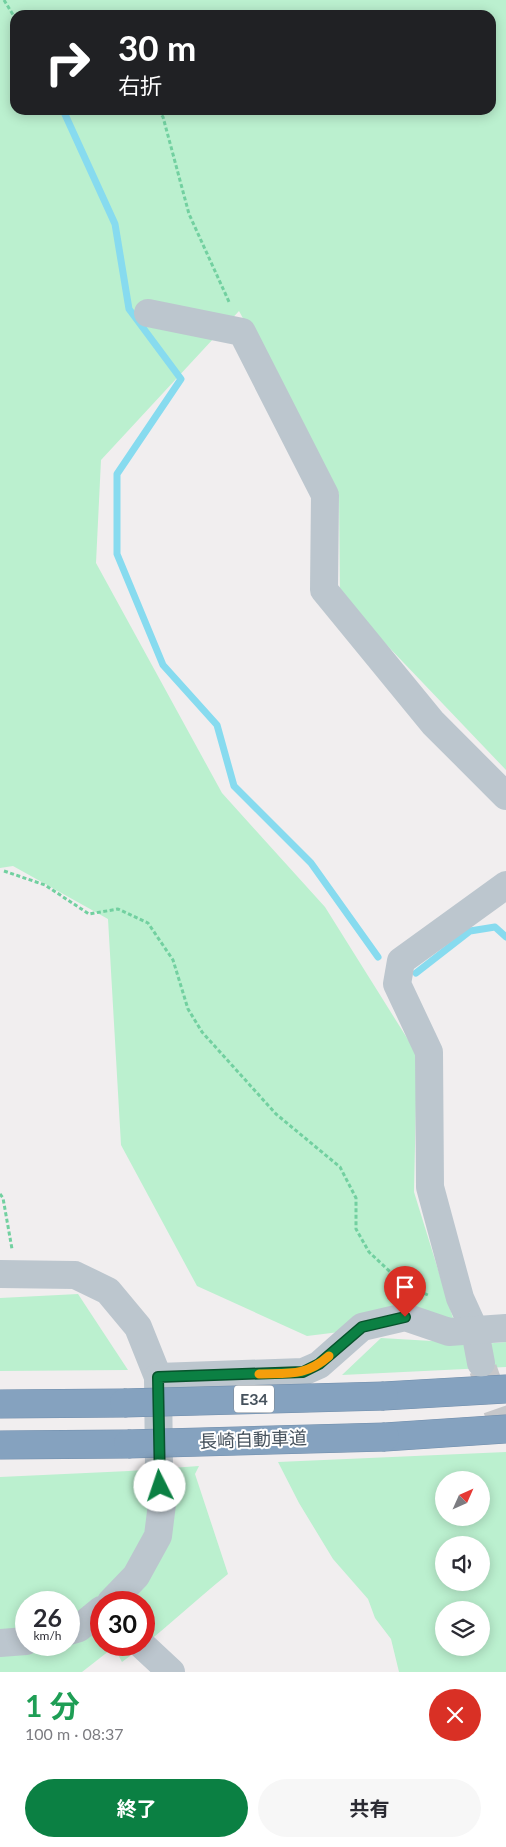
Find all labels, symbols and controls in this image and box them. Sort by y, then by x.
text: 30 m [118,26,196,68]
icon: right [35,30,100,95]
text: 右折 [118,72,162,99]
pin [384,1266,426,1317]
icon: arrive [391,1273,419,1301]
road number: E34 [234,1386,274,1412]
street label: 長崎自動車道 [199,1426,307,1452]
position arrow [133,1459,185,1511]
north arrow [435,1471,490,1526]
map controls [435,1471,490,1656]
button: sound [435,1536,490,1591]
speed limit sign: 30 [90,1591,155,1656]
button: layers [435,1601,490,1656]
text: 26 [33,1602,62,1632]
text: km/h [33,1628,62,1643]
text: 1 分 [25,1687,80,1723]
button: close [429,1689,481,1741]
text: 100 m · 08:37 [25,1724,124,1743]
button: 終了 [25,1779,248,1837]
button: 共有 [258,1779,481,1837]

